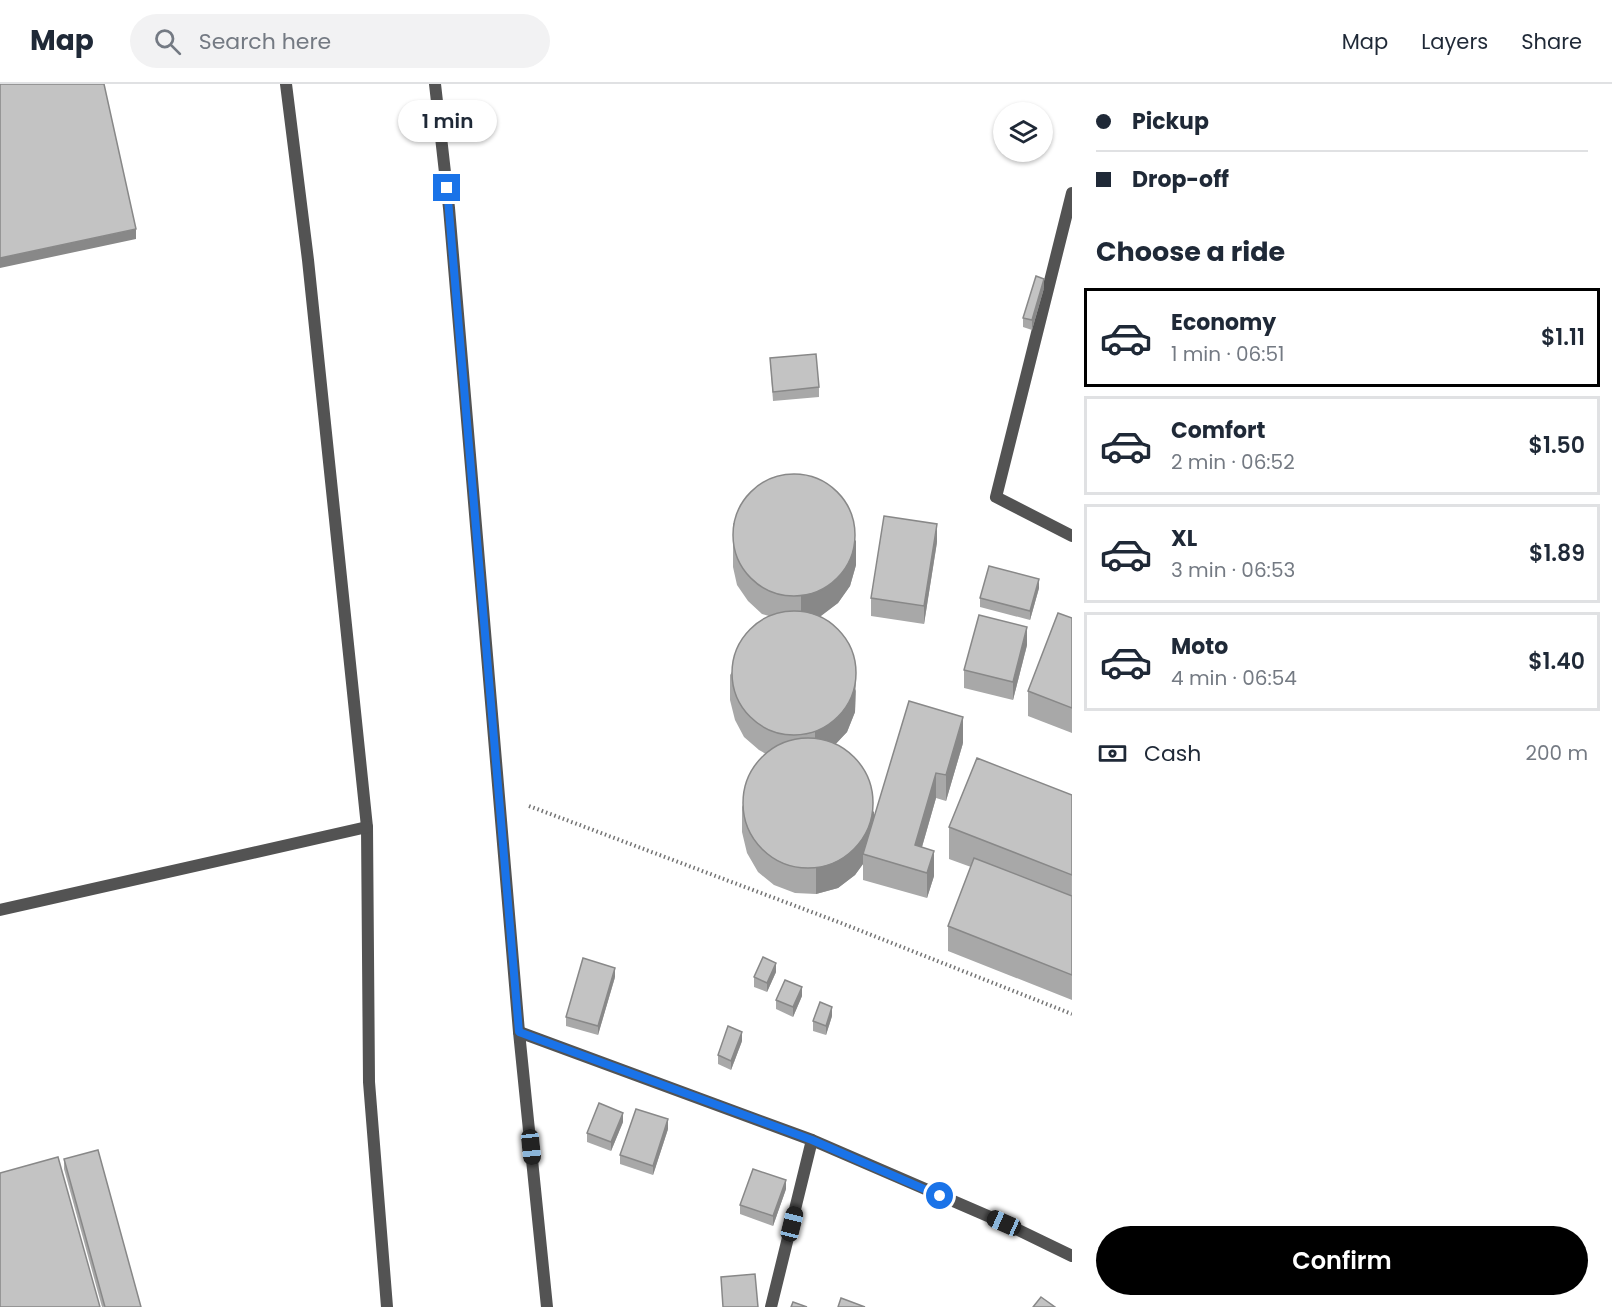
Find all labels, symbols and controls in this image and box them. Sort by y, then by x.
search box [130,14,550,68]
text: Map [30,21,94,60]
icon: search [151,25,184,58]
text: Search here [199,26,331,57]
text: Map [1342,27,1388,56]
text: Layers [1421,27,1488,56]
text: Share [1521,27,1582,56]
callout: 1 min [398,101,496,143]
map controls [993,102,1053,162]
button: layers [993,102,1053,162]
text: Pickup [1132,106,1209,137]
text: 1 min [422,107,473,135]
text: Drop-off [1132,164,1229,195]
route end [433,174,460,201]
text: Choose a ride [1096,233,1285,270]
text: Economy [1171,307,1276,338]
icon: car [1099,311,1153,365]
text: $1.11 [1541,322,1585,353]
text: 1 min · 06:51 [1171,340,1284,368]
text: Comfort [1171,415,1265,446]
icon: car [1099,419,1153,473]
text: $1.50 [1529,430,1585,461]
text: 2 min · 06:52 [1171,448,1295,476]
text: XL [1171,523,1197,554]
icon: car [1099,527,1153,581]
text: $1.89 [1529,538,1585,569]
text: 3 min · 06:53 [1171,556,1295,584]
text: Moto [1171,631,1228,662]
icon: car [1099,635,1153,689]
text: $1.40 [1528,646,1585,677]
text: 4 min · 06:54 [1171,664,1297,692]
icon: cash [1096,737,1129,770]
text: Cash [1144,738,1201,769]
text: 200 m [1525,739,1588,767]
car [520,1128,542,1166]
route start [926,1182,953,1209]
car [779,1204,805,1244]
car [984,1207,1024,1239]
button: Confirm [1096,1226,1588,1295]

